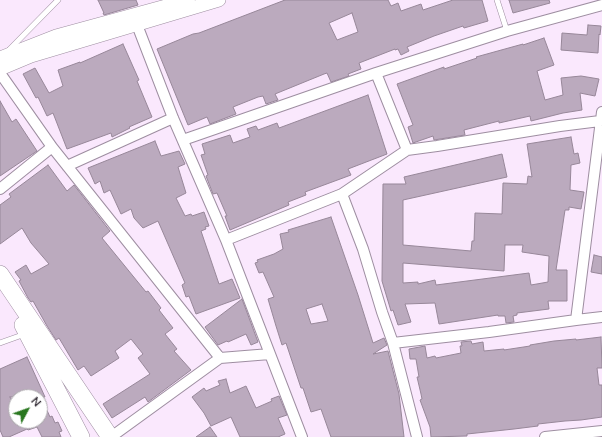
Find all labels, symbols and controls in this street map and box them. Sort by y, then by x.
north arrow [8,389,48,429]
text: N [28,394,44,410]

